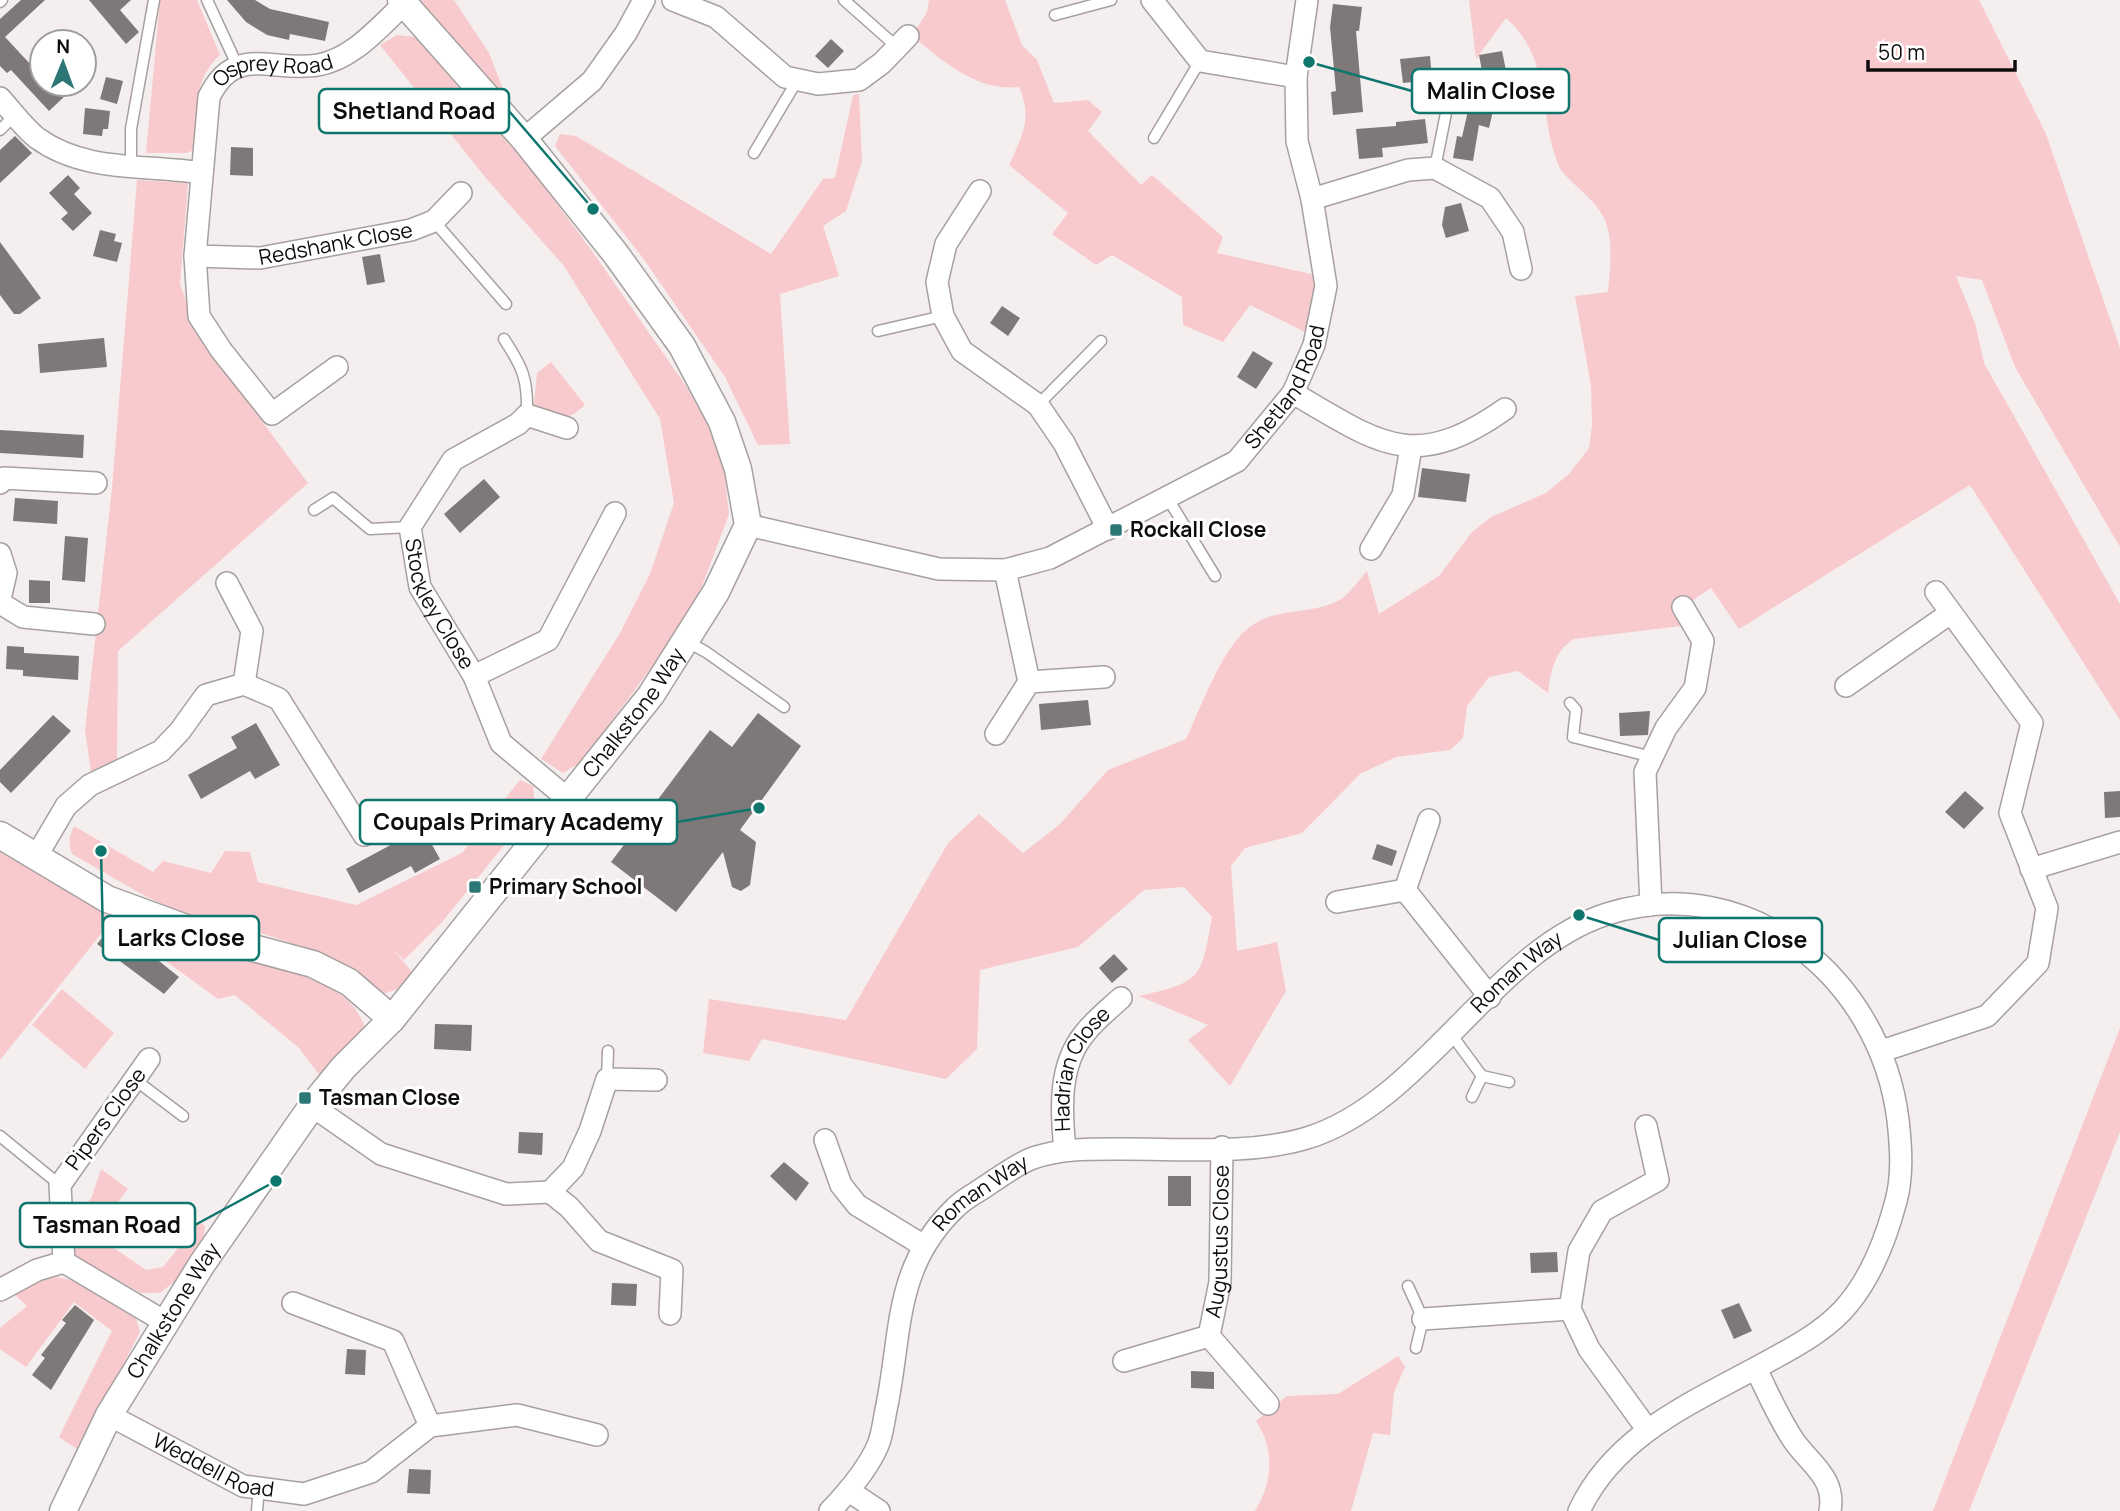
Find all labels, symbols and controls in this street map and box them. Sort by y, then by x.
north arrow [28,28,98,98]
scale bar [1868,28,2015,72]
text: N [56,33,70,59]
text: 50 m [1878,38,1925,66]
street label: Osprey Road [205,47,336,92]
callout: Malin Close [1412,69,1569,113]
text: Malin Close [1427,74,1555,106]
callout: Shetland Road [319,89,509,133]
text: Shetland Road [333,94,495,126]
street label: Redshank Close [256,215,415,271]
street label: Shetland Road [1237,322,1331,455]
place label: Rockall Close [1130,515,1266,543]
marker: Rockall Close [1108,522,1124,538]
street label: Stockley Close [399,536,482,674]
street label: Chalkstone Way [575,642,690,783]
callout: Coupals Primary Academy [360,800,677,844]
text: Coupals Primary Academy [373,805,663,837]
place label: Primary School [489,872,643,900]
marker: Primary School [467,879,483,895]
callout: Larks Close [103,916,259,960]
callout: Julian Close [1659,918,1822,962]
text: Larks Close [117,921,245,953]
text: Julian Close [1673,923,1808,955]
street label: Roman Way [1464,924,1567,1018]
street label: Hadrian Close [1047,999,1116,1132]
street label: Pipers Close [59,1062,152,1175]
place label: Tasman Close [319,1083,460,1111]
marker: Tasman Close [297,1090,313,1106]
street label: Roman Way [925,1147,1033,1236]
street label: Augustus Close [1198,1165,1235,1320]
callout: Tasman Road [20,1203,195,1247]
text: Tasman Road [33,1208,181,1240]
street label: Chalkstone Way [120,1237,226,1384]
street label: Weddell Road [148,1426,276,1503]

